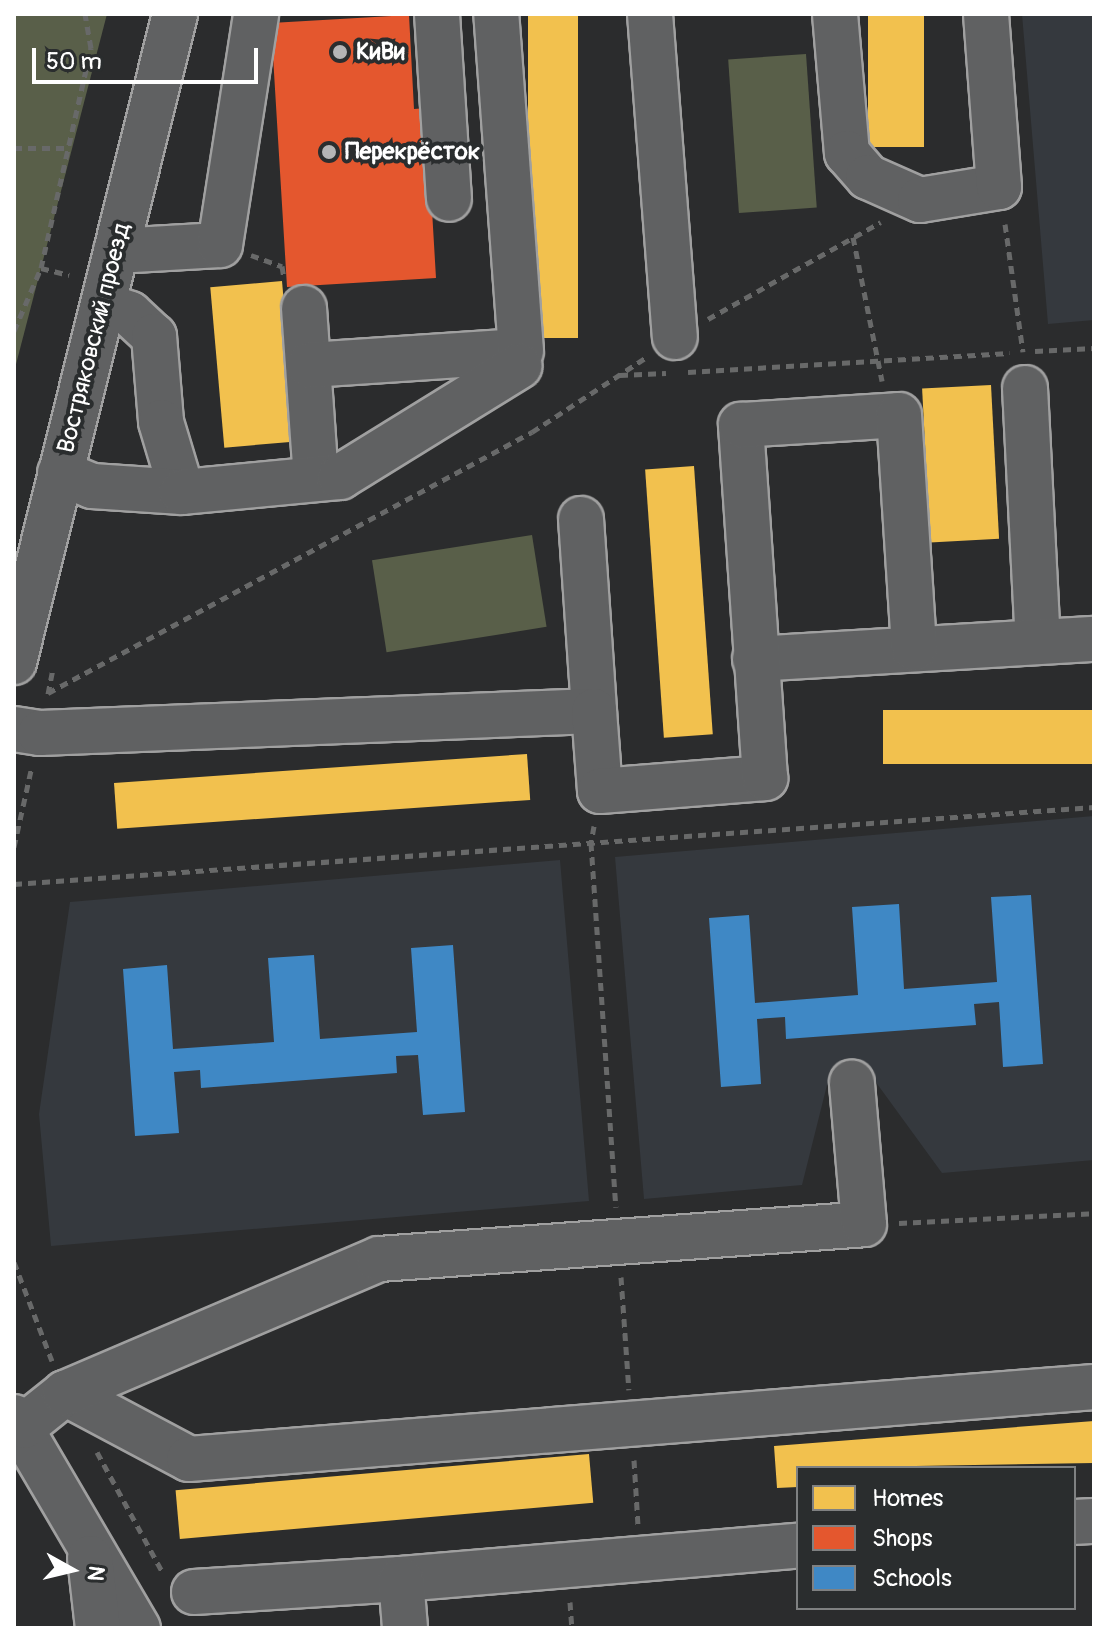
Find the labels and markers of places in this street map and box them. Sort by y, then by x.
place label: КиВи [356,38,405,66]
marker: КиВи [331,43,349,61]
place label: Перекрёсток [345,138,480,166]
marker: Перекрёсток [320,143,338,161]

